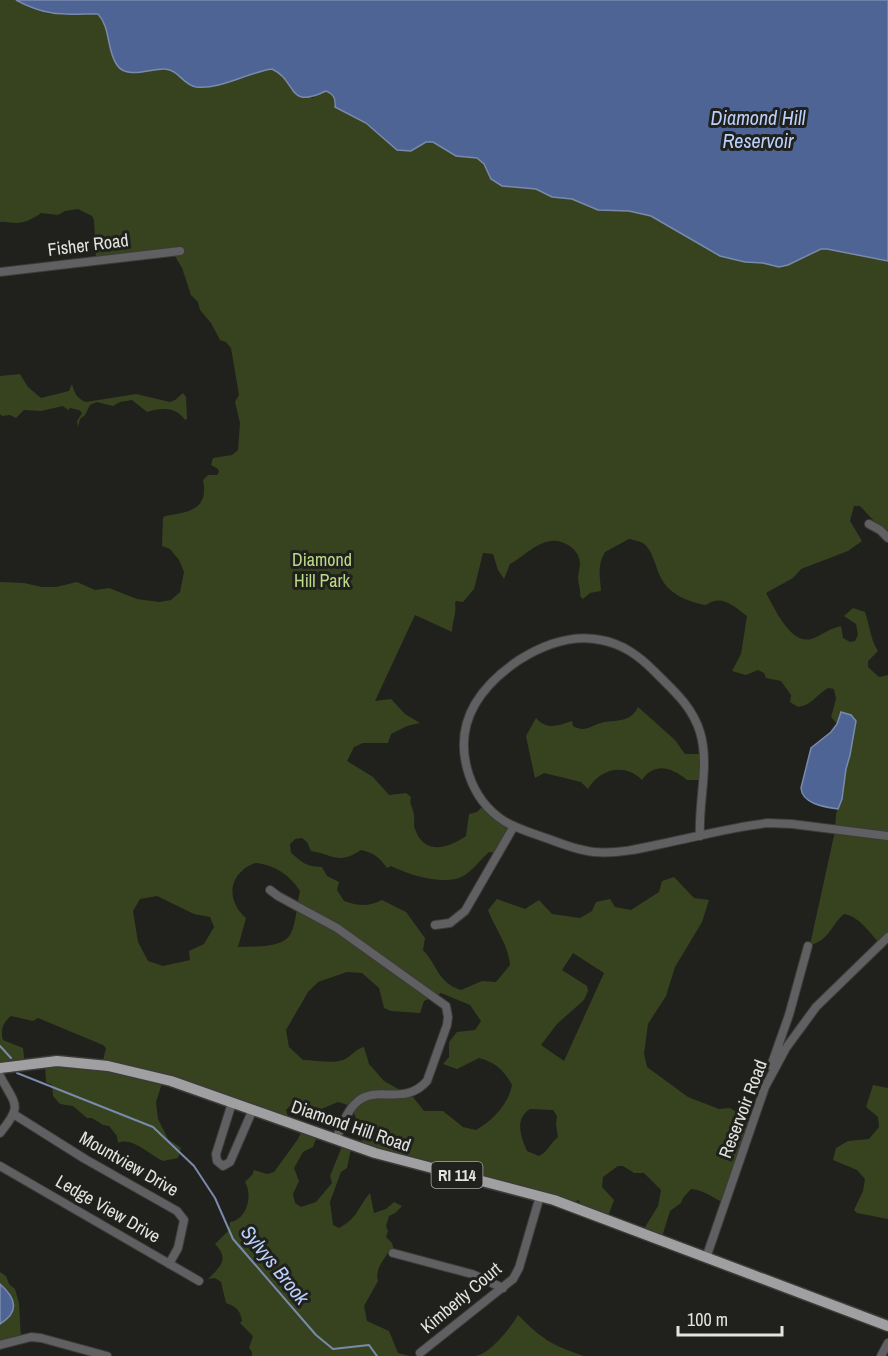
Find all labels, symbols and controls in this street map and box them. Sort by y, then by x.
water label: Diamond Hill Reservoir [711,104,806,154]
street label: Fisher Road [46,227,130,262]
park label: Diamond Hill Park [292,547,352,593]
street label: Reservoir Road [712,1056,773,1162]
street label: Diamond Hill Road [288,1093,414,1158]
street label: Mountview Drive [75,1125,183,1202]
road number: RI 114 [432,1162,482,1188]
street label: Ledge View Drive [51,1168,165,1249]
water label: Sylvys Brook [235,1219,316,1311]
street label: Kimberly Court [415,1256,506,1339]
scale bar [678,1299,782,1337]
text: 100 m [687,1307,728,1332]

